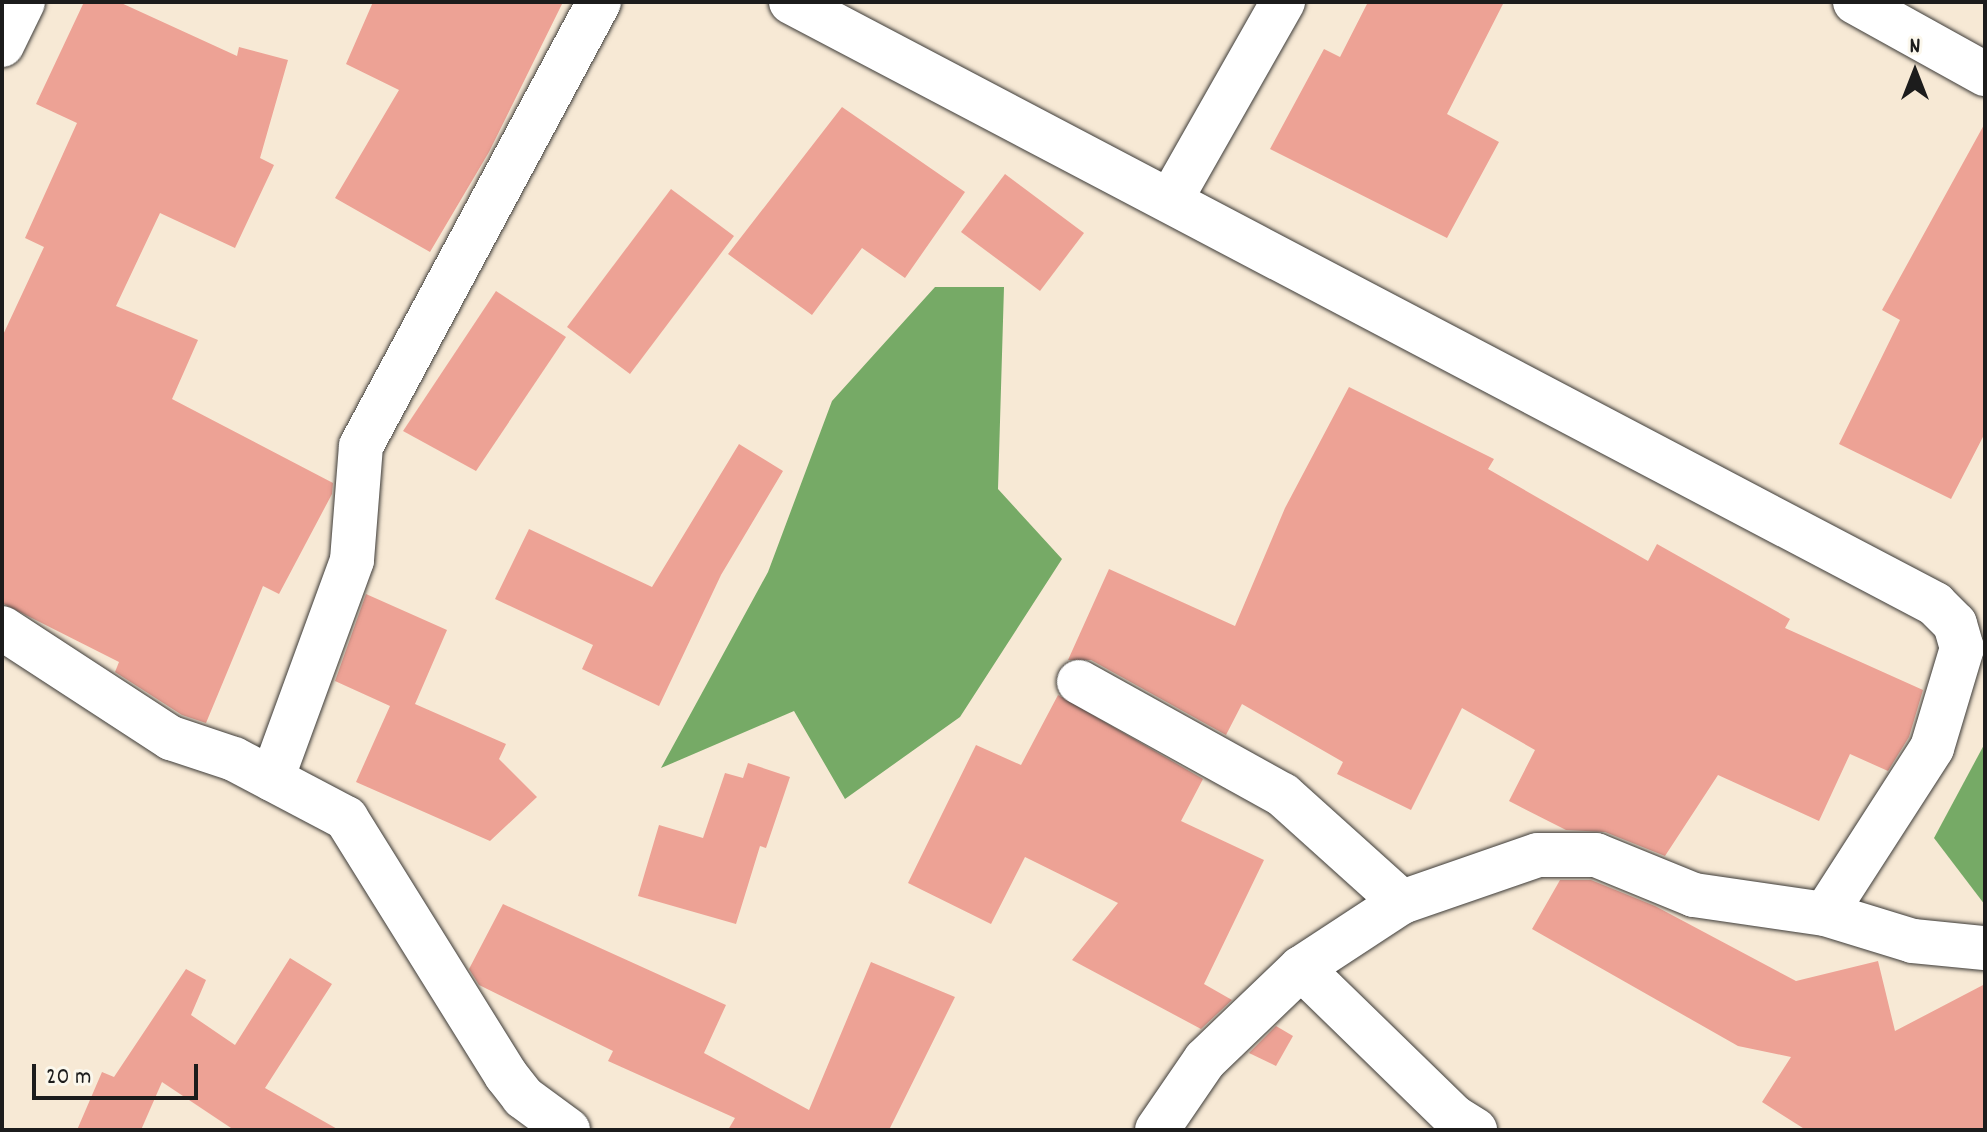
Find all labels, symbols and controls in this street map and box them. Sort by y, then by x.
north arrow [1875,32,1955,112]
text: N [1910,32,1920,63]
scale bar [36,1048,202,1098]
text: 20 m [46,1061,92,1095]

